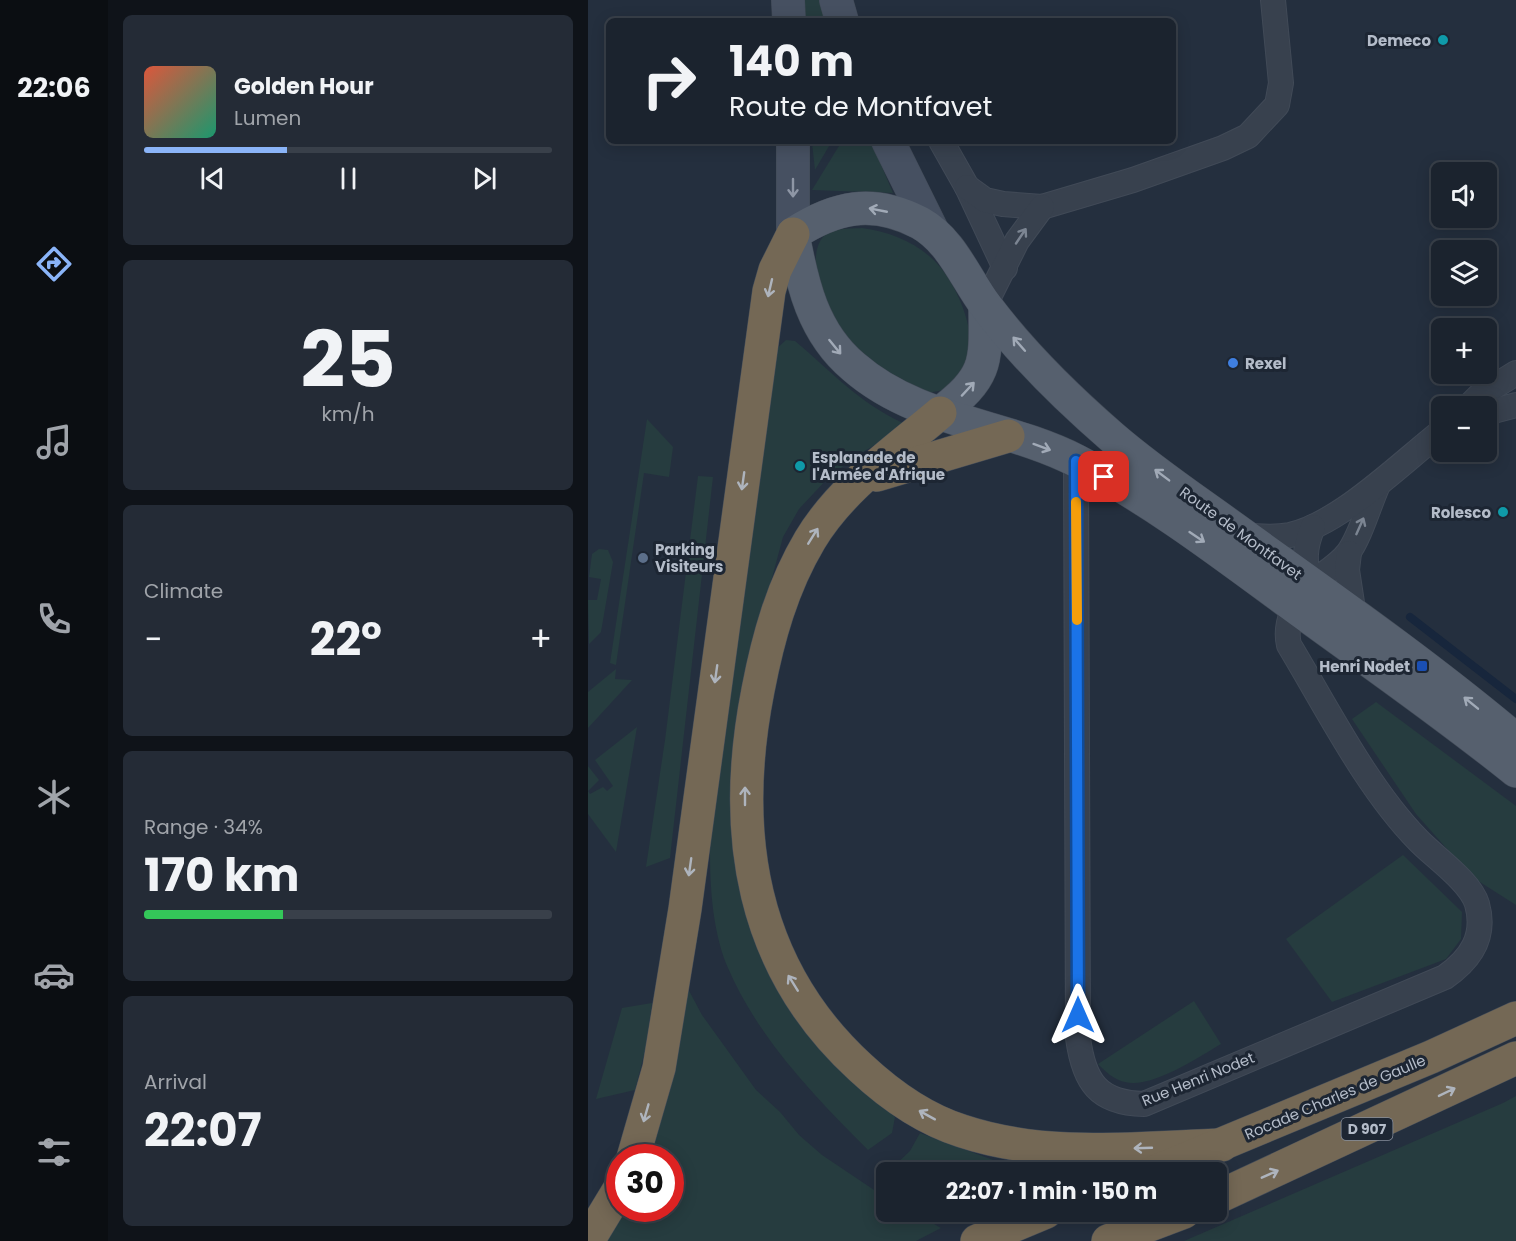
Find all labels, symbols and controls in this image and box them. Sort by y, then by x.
place label: Demeco [1367,30,1431,51]
text: 140 m [729,32,854,91]
marker: Demeco [1436,33,1450,47]
icon: right [630,42,708,120]
text: 22:06 [17,69,91,106]
text: Golden Hour [234,71,374,102]
text: Route de Montfavet [729,88,992,125]
text: Lumen [234,104,301,132]
icon: previous [196,162,229,195]
icon: pause [332,162,365,195]
icon: next [468,162,501,195]
map controls [1431,162,1497,462]
button: sound [1431,162,1497,228]
one-way arrow [787,177,799,197]
one-way arrow [868,204,888,215]
one-way arrow [1015,228,1027,245]
button: layers [1431,240,1497,306]
icon: directions [33,243,75,285]
one-way arrow [764,278,776,297]
text: 25 [300,305,396,414]
button: + [1431,318,1497,384]
one-way arrow [1012,336,1026,351]
one-way arrow [828,339,841,355]
place label: Rexel [1245,353,1287,374]
marker: Rexel [1226,356,1240,370]
one-way arrow [961,382,975,397]
button: − [1431,396,1497,462]
text: km/h [321,400,375,428]
icon: music [33,421,75,463]
one-way arrow [1032,442,1051,453]
place label: Esplanade de l'Armée d'Afrique [812,447,945,485]
pin [1078,451,1129,502]
marker: Esplanade de l'Armée d'Afrique [793,459,807,473]
icon: arrive [1087,460,1120,493]
one-way arrow [1155,469,1171,481]
one-way arrow [737,471,748,490]
street label: Route de Montfavet [1176,481,1306,585]
place label: Rolesco [1431,502,1491,523]
marker: Rolesco [1496,505,1510,519]
one-way arrow [1355,517,1367,535]
one-way arrow [807,528,819,545]
one-way arrow [1188,531,1204,543]
place label: Parking Visiteurs [655,539,723,577]
marker: Parking Visiteurs [636,551,650,565]
text: Climate [144,577,223,605]
icon: phone [33,598,75,640]
text: 22° [310,608,382,671]
text: − [144,616,162,663]
text: + [529,616,552,663]
place label: Henri Nodet [1319,656,1410,677]
marker: Henri Nodet [1415,659,1429,673]
one-way arrow [710,664,721,683]
one-way arrow [1463,696,1479,709]
icon: climate [33,776,75,818]
one-way arrow [739,786,751,806]
text: Range · 34% [144,813,263,841]
text: 170 km [144,844,299,907]
one-way arrow [684,857,695,877]
icon: car [33,954,75,996]
one-way arrow [787,975,799,991]
position arrow [1046,983,1110,1047]
street label: Rue Henri Nodet [1139,1047,1257,1111]
street label: Rocade Charles de Gaulle [1241,1049,1429,1145]
text: Arrival [144,1068,207,1096]
one-way arrow [1437,1085,1455,1097]
text: 22:07 [144,1099,262,1162]
one-way arrow [640,1103,651,1122]
one-way arrow [918,1109,935,1121]
road number: D 907 [1342,1118,1392,1140]
icon: filters [33,1131,75,1173]
one-way arrow [1133,1142,1153,1153]
speed limit sign: 30 [606,1144,684,1222]
one-way arrow [1260,1167,1278,1179]
text: 22:07 · 1 min · 150 m [946,1176,1157,1207]

